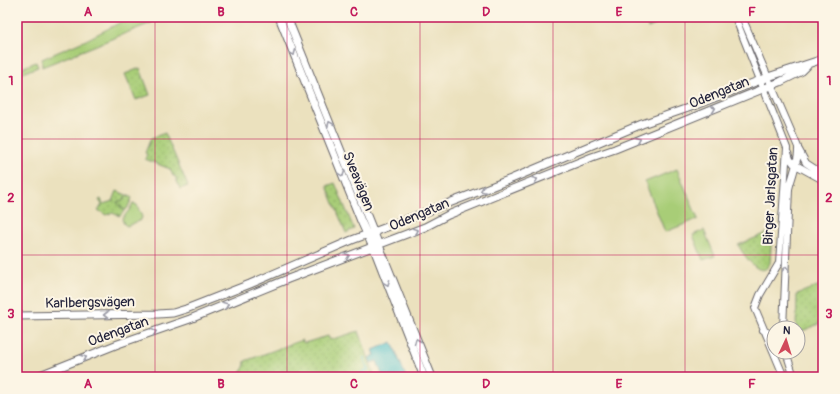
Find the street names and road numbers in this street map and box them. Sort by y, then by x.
street label: Odengatan [687,73,752,112]
street label: Birger Jarlsgatan [759,147,782,245]
street label: Sveavägen [339,149,378,213]
street label: Odengatan [387,194,452,235]
street label: Karlbergsvägen [45,293,135,312]
street label: Odengatan [86,313,151,350]

